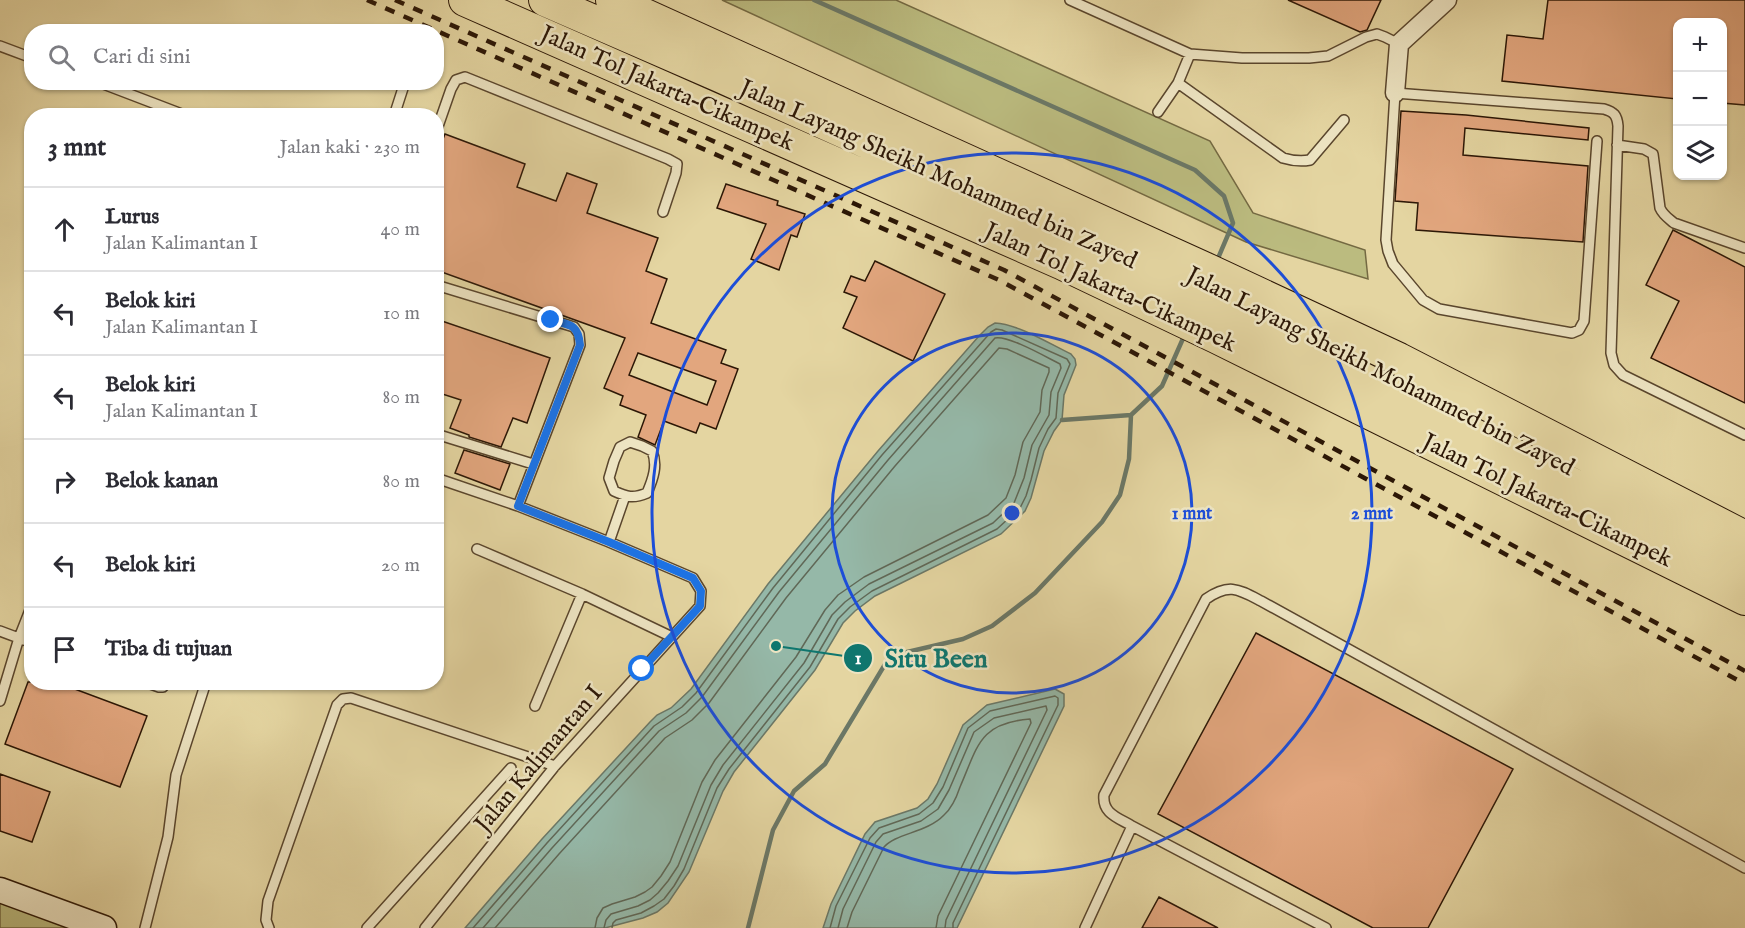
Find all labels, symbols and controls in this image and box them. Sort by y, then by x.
street label: Jalan Tol Jakarta–Cikampek [532,18,799,159]
map controls [1673,18,1727,180]
button: + [1673,18,1727,72]
search box [24,24,444,90]
icon: search [45,41,78,74]
text: Cari di sini [93,43,191,71]
street label: Jalan Layang Sheikh Mohammed bin Zayed [732,72,1142,277]
button: − [1673,72,1727,126]
button: layers [1673,126,1727,180]
text: 3 mnt [48,131,106,164]
text: Jalan kaki · 230 m [280,135,420,160]
text: Lurus [105,203,159,231]
icon: ahead [48,213,81,246]
street label: Jalan Tol Jakarta–Cikampek [976,215,1241,360]
text: 40 m [381,217,420,242]
text: Jalan Kalimantan I [105,231,258,256]
street label: Jalan Layang Sheikh Mohammed bin Zayed [1178,259,1580,484]
text: Belok kiri [105,287,196,315]
icon: left [48,297,81,330]
text: 10 m [383,301,420,326]
route end [537,306,563,332]
text: Jalan Kalimantan I [105,315,258,340]
text: Belok kiri [105,371,196,399]
icon: left [48,381,81,414]
text: 80 m [383,385,420,410]
text: Jalan Kalimantan I [105,399,258,424]
street label: Jalan Tol Jakarta–Cikampek [1414,426,1677,575]
icon: right [48,465,81,498]
text: Belok kanan [105,467,218,495]
text: 80 m [383,469,420,494]
centre of rings [1002,503,1022,523]
text: 1 mnt [1172,503,1213,526]
text: 2 mnt [1351,503,1394,526]
icon: left [48,549,81,582]
text: Belok kiri [105,551,196,579]
text: 20 m [381,553,420,578]
icon: arrive [48,633,81,666]
text: Tiba di tujuan [105,635,232,663]
callout: Situ Been [843,636,1000,680]
text: Situ Been [884,643,988,676]
text: 1 [855,648,862,671]
route start [628,655,654,681]
street label: Jalan Kalimantan I [466,679,610,842]

